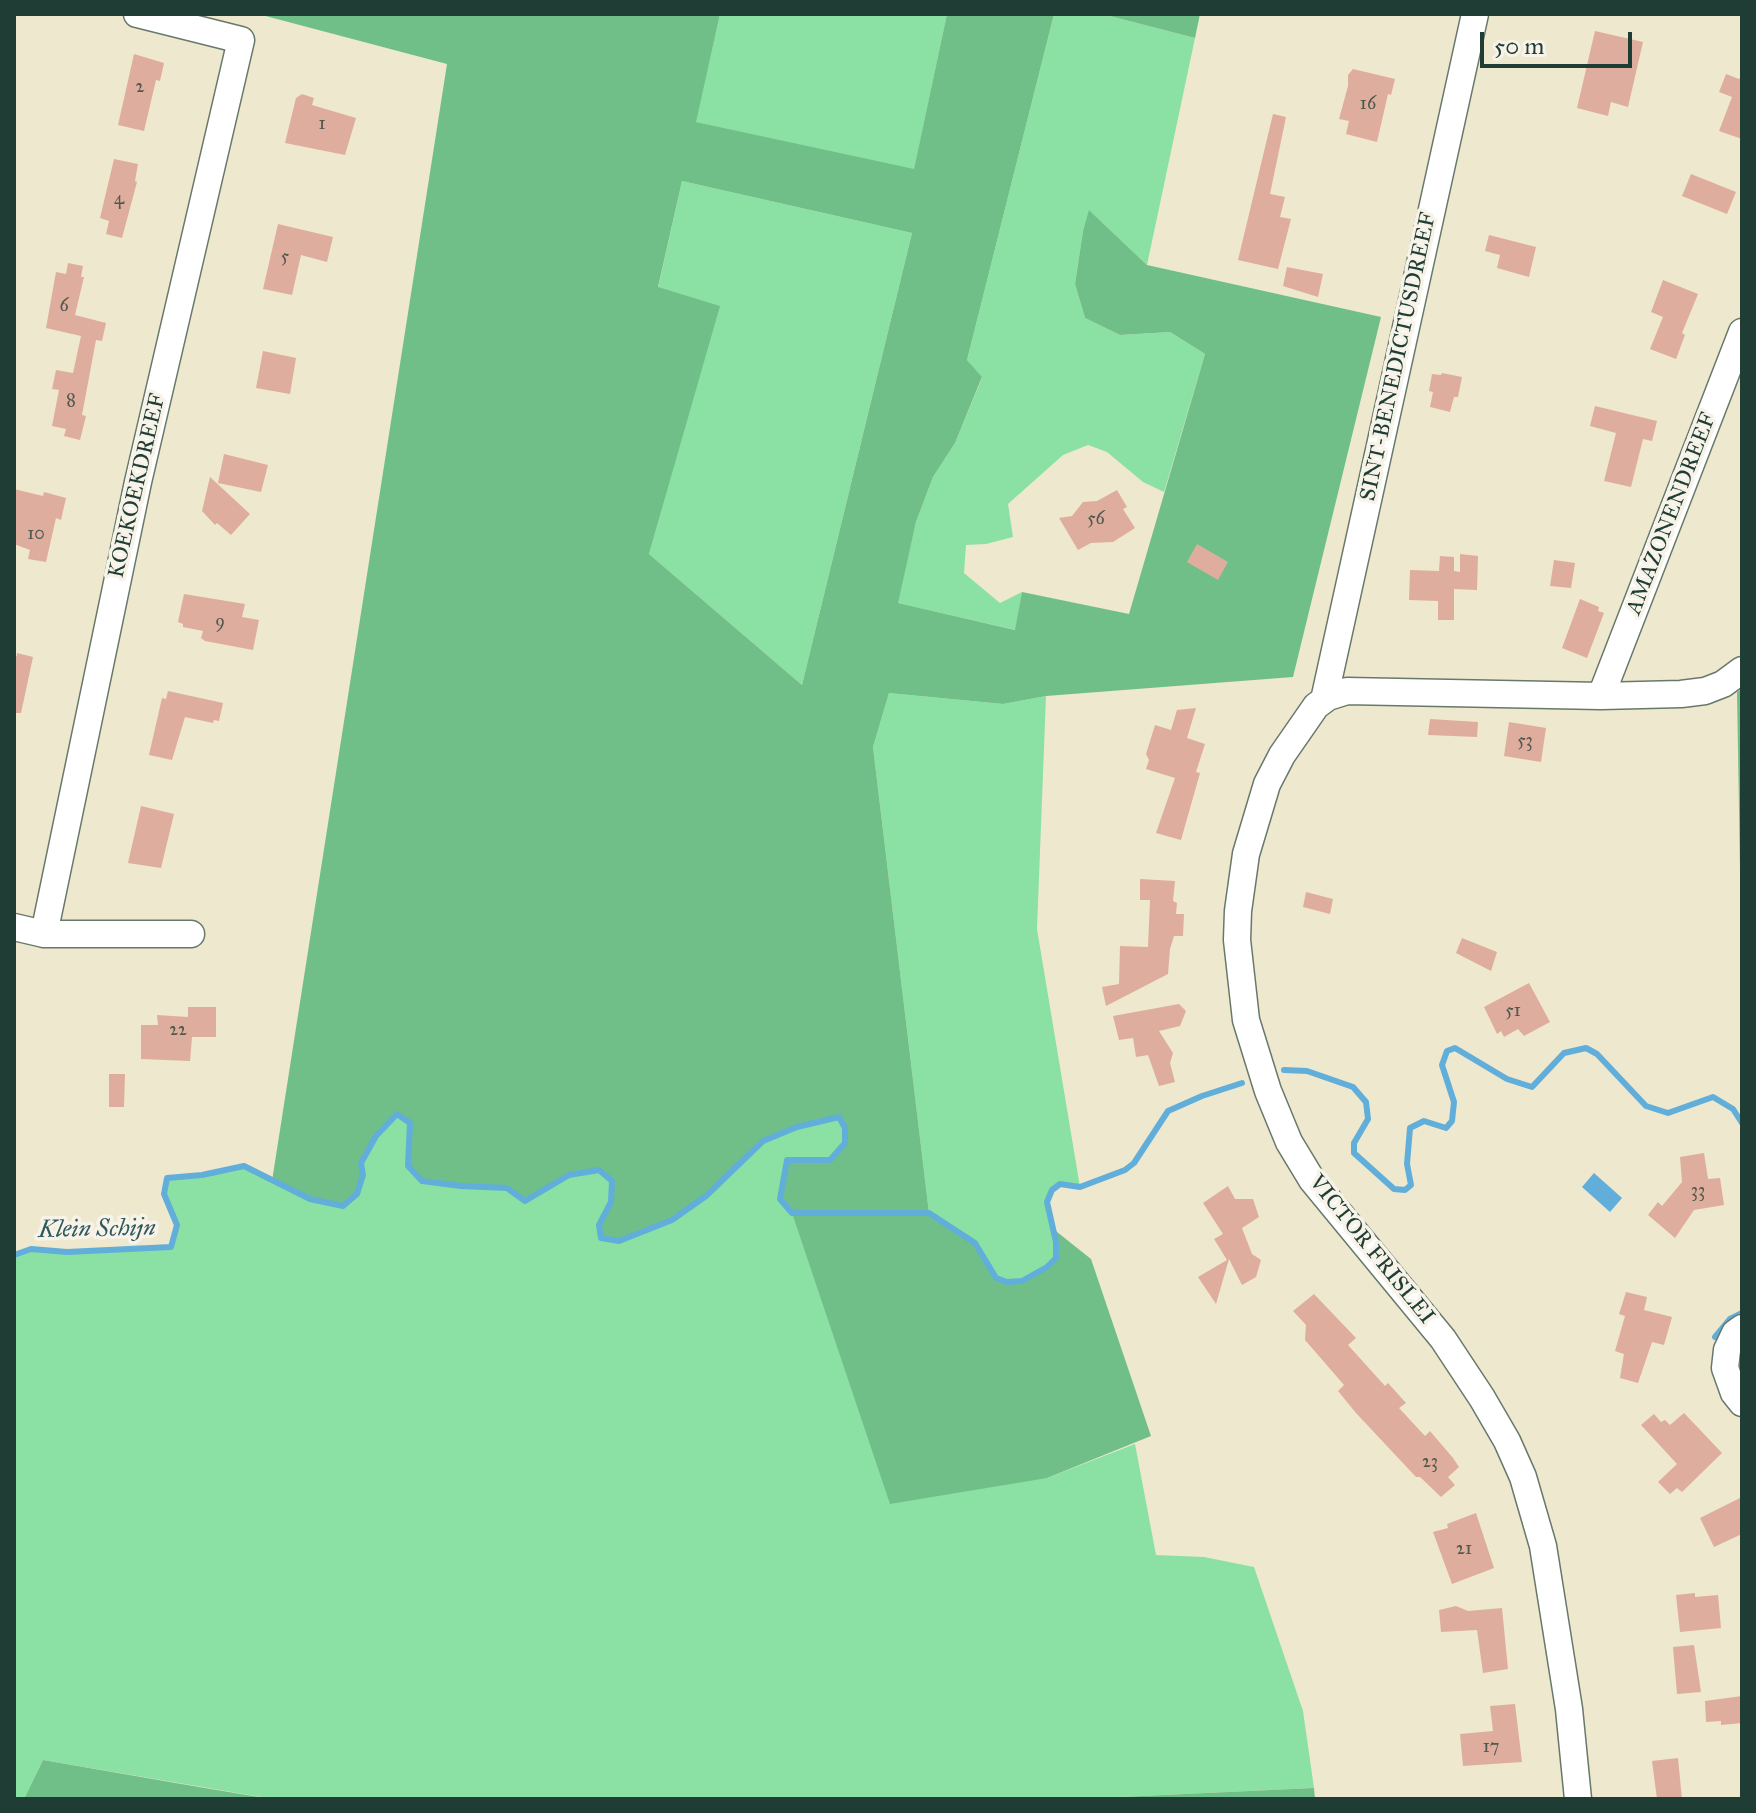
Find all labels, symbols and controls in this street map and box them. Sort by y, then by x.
scale bar [1484,16,1636,66]
text: 50 m [1494,31,1544,61]
house number: 2 [136,77,144,99]
house number: 16 [1360,94,1376,116]
house number: 1 [318,114,326,136]
house number: 4 [114,189,124,211]
street label: SINT-BENEDICTUSDREEF [1356,210,1442,504]
house number: 5 [281,247,289,269]
house number: 6 [59,296,69,318]
house number: 8 [66,391,76,413]
street label: KOEKOEKDREEF [104,391,172,581]
street label: AMAZONENDREEF [1621,409,1723,619]
house number: 56 [1087,509,1105,531]
house number: 10 [27,524,45,546]
house number: 9 [215,612,225,634]
house number: 53 [1517,731,1533,753]
house number: 51 [1505,1001,1521,1023]
house number: 22 [169,1020,187,1042]
street label: VICTOR FRISLEI [1303,1170,1439,1330]
house number: 33 [1691,1181,1705,1203]
water label: Klein Schijn [38,1215,156,1245]
house number: 23 [1422,1452,1438,1474]
house number: 21 [1456,1539,1472,1561]
house number: 17 [1483,1737,1499,1759]

